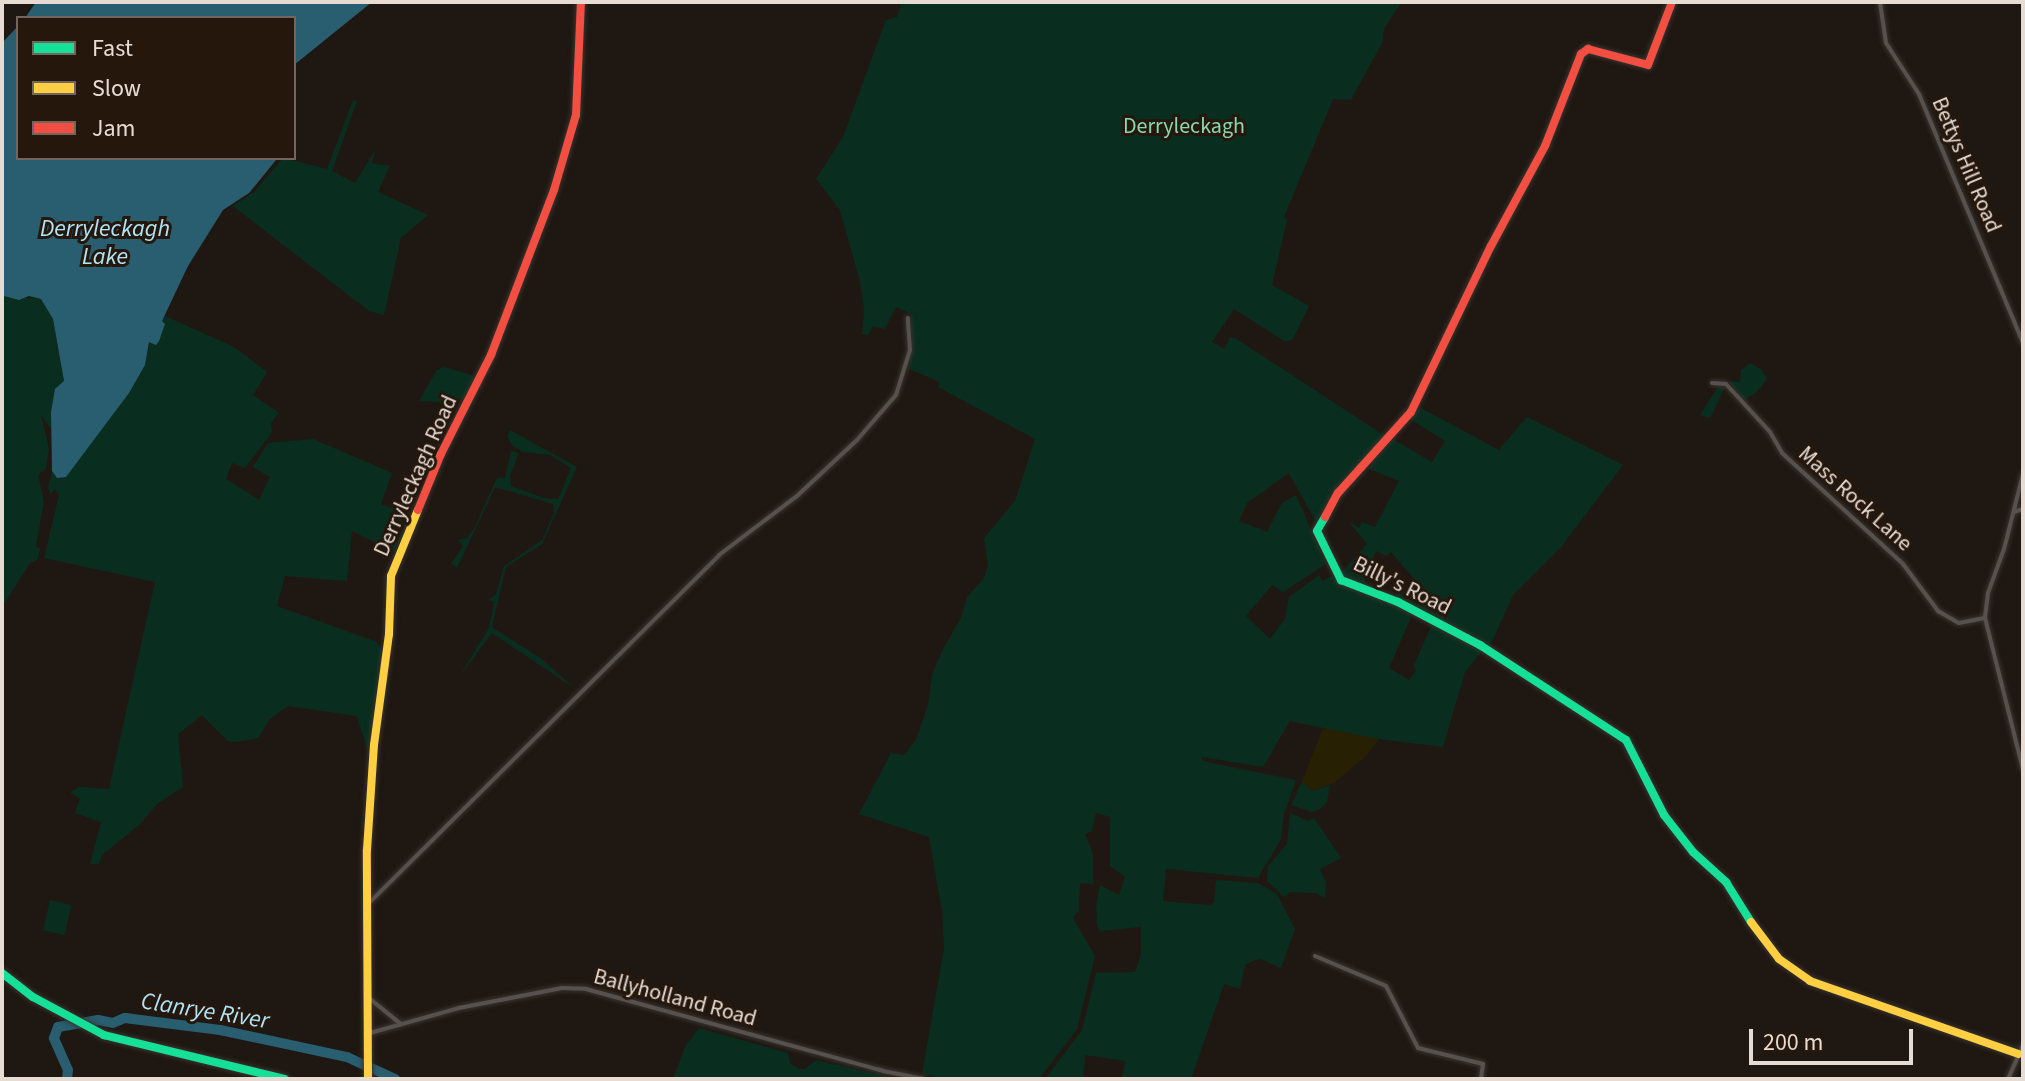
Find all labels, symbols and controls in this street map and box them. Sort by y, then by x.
legend [16,16,296,160]
text: Fast [92,31,133,66]
text: Slow [92,71,141,106]
street label: Bettys Hill Road [1926,93,2006,237]
text: Jam [92,111,136,146]
park label: Derryleckagh [1123,114,1245,140]
water label: Derryleckagh Lake [40,215,170,271]
street label: Derryleckagh Road [369,391,463,561]
street label: Mass Rock Lane [1793,441,1917,557]
street label: Billy's Road [1349,551,1455,621]
street label: Ballyholland Road [591,964,759,1032]
water label: Clanrye River [139,987,271,1035]
scale bar [1753,1013,1917,1063]
text: 200 m [1763,1025,1823,1060]

